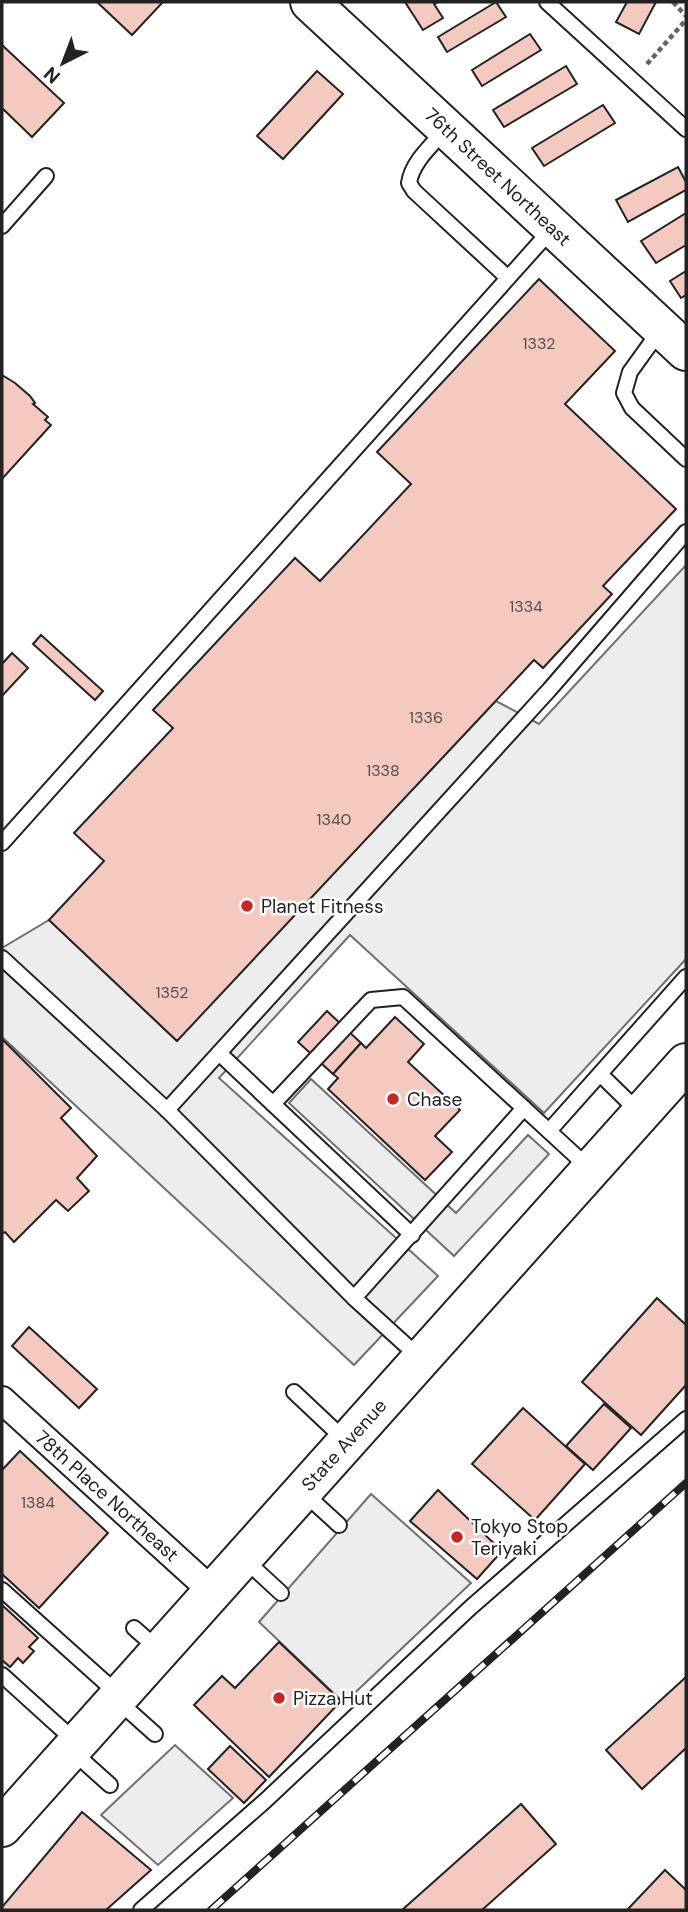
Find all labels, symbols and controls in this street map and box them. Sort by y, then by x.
north arrow [28,28,98,98]
text: N [38,61,65,89]
street label: 76th Street Northeast [419,103,577,251]
house number: 1332 [522,333,556,354]
house number: 1334 [509,596,543,617]
house number: 1336 [409,707,443,728]
house number: 1338 [366,760,400,781]
house number: 1340 [316,809,352,830]
place label: Planet Fitness [261,894,383,919]
marker: Planet Fitness [239,898,255,914]
house number: 1352 [155,982,189,1003]
place label: Chase [407,1087,462,1112]
marker: Chase [385,1091,401,1107]
street label: State Avenue [296,1393,392,1497]
street label: 78th Place Northeast [30,1425,184,1567]
house number: 1384 [21,1492,55,1513]
place label: Tokyo Stop Teriyaki [471,1514,568,1561]
marker: Tokyo Stop Teriyaki [449,1529,465,1545]
place label: Pizza Hut [293,1686,373,1711]
marker: Pizza Hut [271,1690,287,1706]

